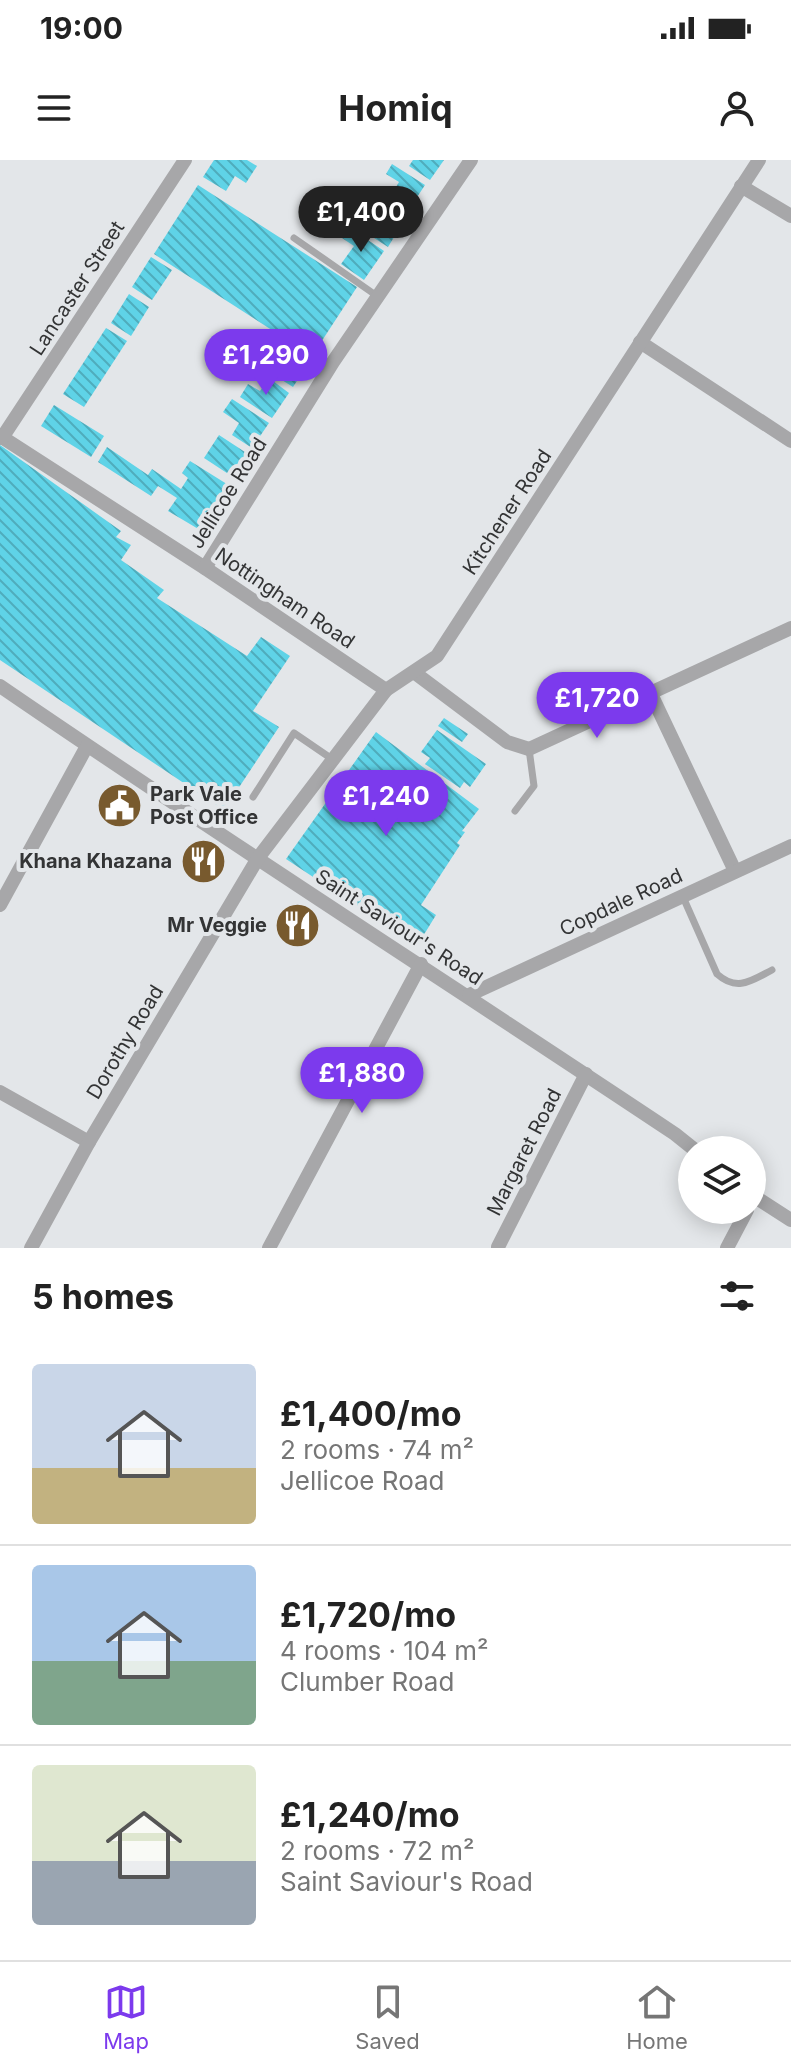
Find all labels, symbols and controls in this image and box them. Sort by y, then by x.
text: 19:00 [40,10,123,46]
icon: menu [32,86,76,130]
text: Homiq [338,86,453,130]
icon: person [715,86,759,130]
pin: £1,400 [296,186,426,254]
text: £1,400 [316,196,406,227]
street label: Lancaster Street [25,216,130,360]
pin: £1,290 [201,329,331,397]
text: £1,290 [222,339,310,370]
street label: Jellicoe Road [184,433,272,553]
street label: Kitchener Road [458,445,556,579]
street label: Nottingham Road [211,542,359,654]
pin: £1,720 [532,672,662,740]
text: £1,720 [555,682,639,713]
pin: £1,240 [321,770,451,838]
text: £1,240 [342,780,430,811]
public building icon: Park Vale Post Office [95,781,143,829]
place label: Park Vale Post Office [150,782,258,829]
restaurant icon: Khana Khazana [179,837,227,885]
place label: Khana Khazana [19,849,172,873]
street label: Copdale Road [556,863,686,941]
street label: Saint Saviour's Road [311,864,487,990]
restaurant icon: Mr Veggie [274,901,322,949]
place label: Mr Veggie [167,913,267,937]
street label: Dorothy Road [82,981,168,1103]
pin: £1,880 [297,1047,427,1115]
text: £1,880 [318,1057,406,1088]
street label: Margaret Road [482,1085,566,1219]
map controls [678,1136,766,1224]
button: layers [678,1136,766,1224]
icon: filters [715,1274,759,1318]
text: 5 homes [32,1276,174,1317]
text: £1,400/mo [280,1393,462,1434]
icon: home [96,1396,192,1492]
text: 2 rooms · 74 m² [280,1434,474,1465]
text: Jellicoe Road [280,1465,445,1496]
text: £1,720/mo [280,1594,456,1635]
icon: home [96,1597,192,1693]
text: 4 rooms · 104 m² [280,1635,489,1666]
text: Clumber Road [280,1666,454,1697]
text: £1,240/mo [280,1794,460,1835]
icon: home [96,1797,192,1893]
text: 2 rooms · 72 m² [280,1835,474,1866]
text: Saint Saviour's Road [280,1866,533,1897]
tab: Map [103,1980,149,2054]
tab: Saved [355,1980,420,2054]
tab: Home [626,1980,688,2054]

